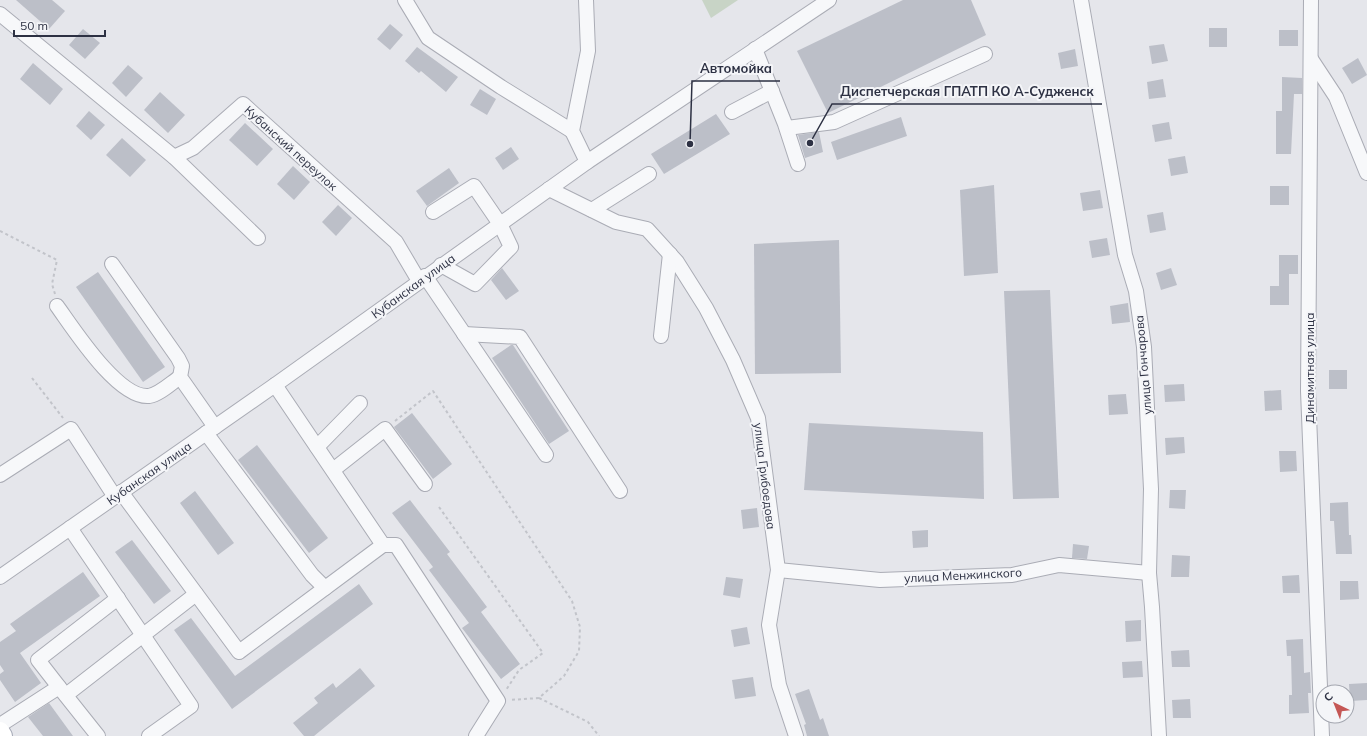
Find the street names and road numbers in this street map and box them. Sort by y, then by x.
street label: Кубанский переулок [241,102,341,194]
street label: Кубанская улица [368,251,458,321]
street label: Динамитная улица [1302,312,1317,424]
street label: улица Гончарова [1131,315,1155,415]
street label: улица Грибоедова [751,422,779,530]
street label: Кубанская улица [104,438,194,508]
street label: улица Менжинского [904,564,1022,586]

